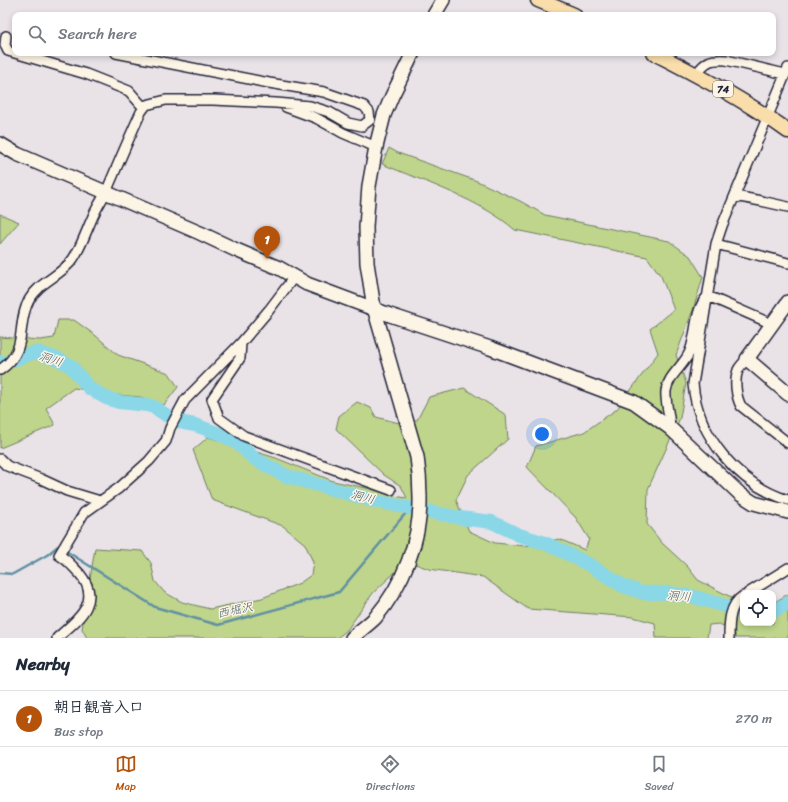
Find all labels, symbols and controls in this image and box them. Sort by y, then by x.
search box [12,12,776,56]
text: Search here [58,21,137,47]
icon: search [26,23,48,45]
road number: 74 [713,81,733,97]
pin: 1 [254,226,280,259]
water label: 洞川 [36,345,66,373]
your location [532,424,552,444]
water label: 洞川 [349,483,377,511]
water label: 洞川 [666,584,692,608]
map controls [740,590,776,626]
button: locate [740,590,776,626]
water label: 西堀沢 [215,595,256,625]
text: Nearby [16,649,70,679]
text: 朝日観音入口 [54,694,144,720]
text: 1 [26,707,32,730]
text: 270 m [735,707,772,730]
text: Bus stop [54,720,103,743]
tab: Map [115,753,137,796]
tab: Directions [366,753,415,796]
tab: Saved [644,753,673,796]

